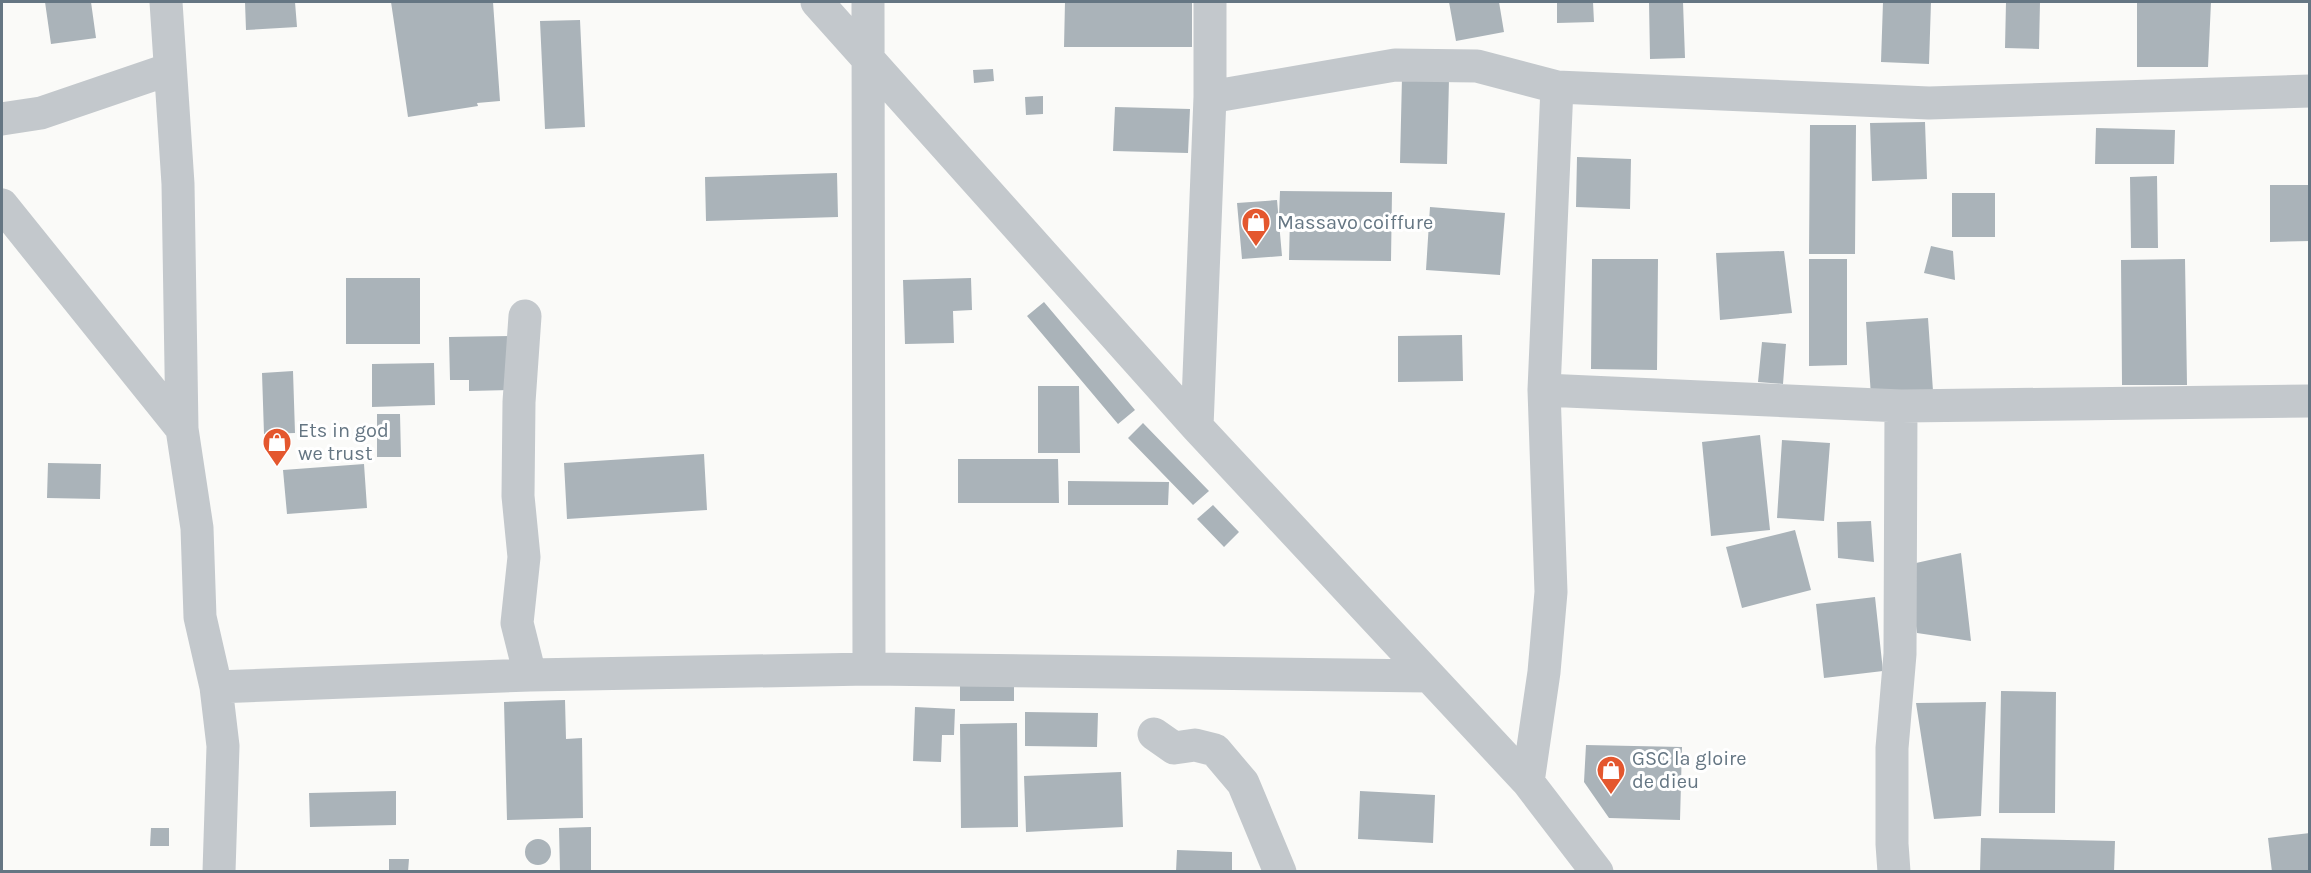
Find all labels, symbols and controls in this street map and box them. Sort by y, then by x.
shop icon: Massavo coiffure [1240,206,1272,248]
place label: Massavo coiffure [1277,211,1433,234]
place label: Ets in god we trust [298,419,389,465]
shop icon: Ets in god we trust [261,426,293,468]
place label: GSC la gloire de dieu [1632,747,1747,793]
shop icon: GSC la gloire de dieu [1595,754,1627,796]

